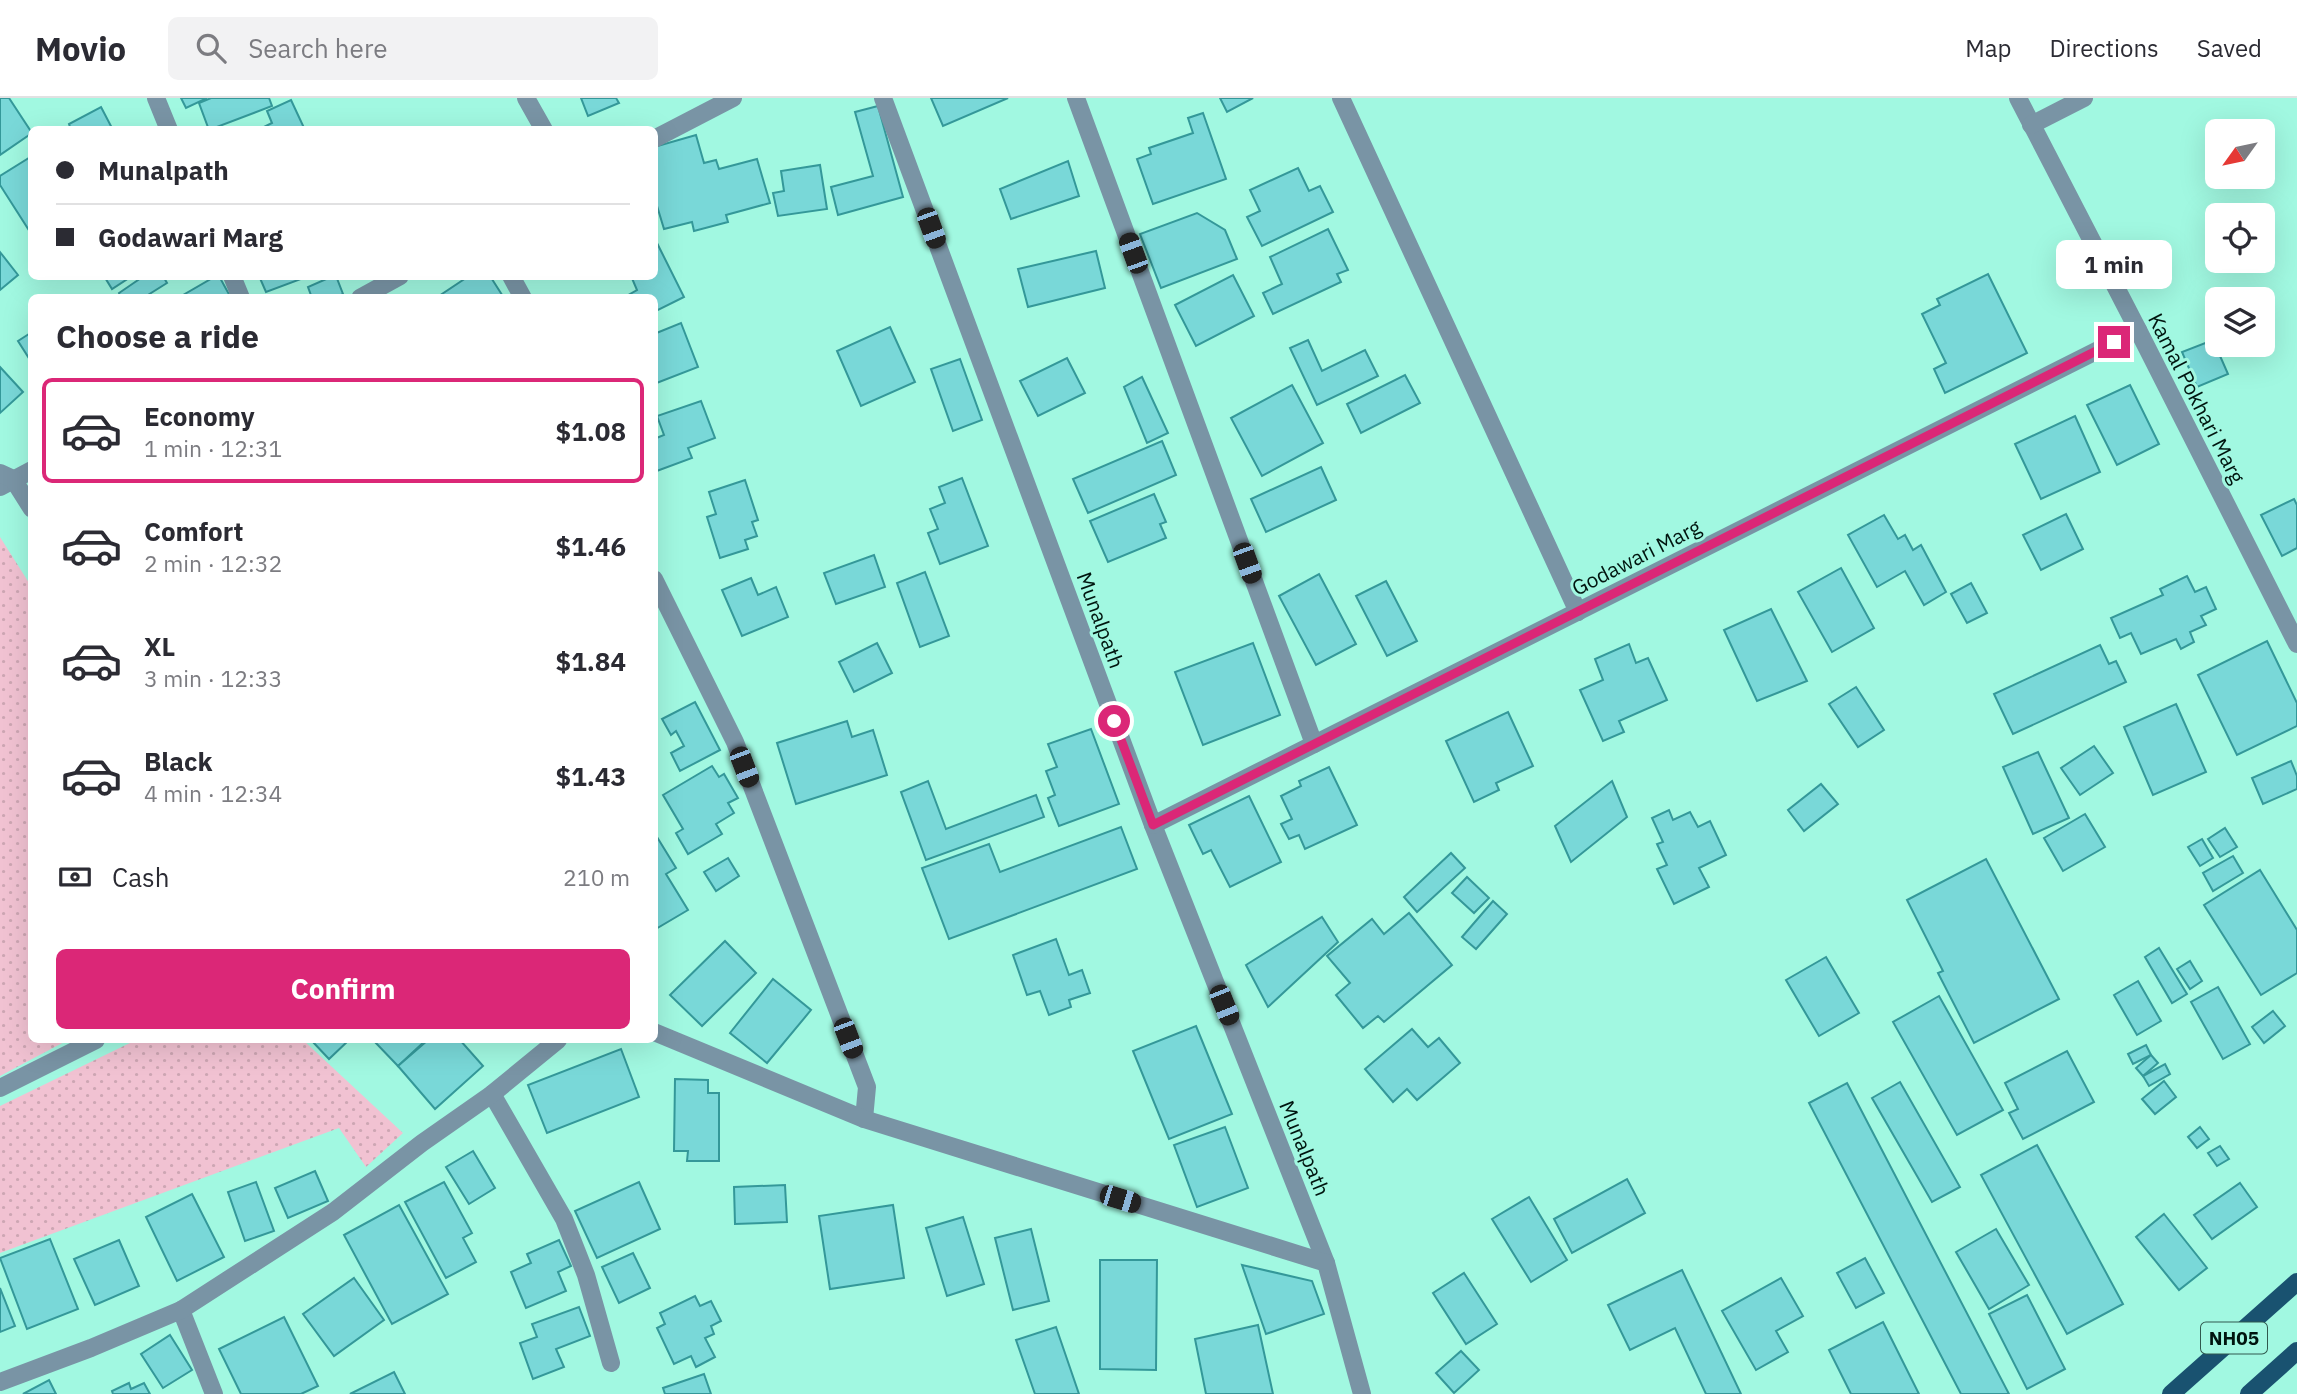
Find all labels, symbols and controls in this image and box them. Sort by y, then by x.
search box [168,17,658,80]
text: Movio [35,27,126,70]
icon: search [192,29,230,67]
text: Search here [248,31,388,65]
text: Map [1965,32,2011,64]
text: Directions [2049,32,2159,64]
text: Saved [2197,32,2262,64]
north arrow [2205,119,2275,189]
map controls [2205,119,2275,357]
text: Munalpath [98,153,229,187]
button: locate [2205,203,2275,273]
car [914,205,949,251]
text: Godawari Marg [98,220,283,254]
car [1116,230,1151,276]
callout: 1 min [2056,240,2172,289]
text: 1 min [2084,249,2144,279]
button: layers [2205,287,2275,357]
street label: Kamal Pokhari Marg [2142,308,2252,488]
text: Choose a ride [56,315,259,357]
route end [2098,326,2130,358]
icon: car [60,399,123,462]
text: Economy [144,399,255,433]
text: $1.08 [556,414,626,448]
text: 1 min · 12:31 [144,433,282,463]
street label: Godawari Marg [1567,512,1705,602]
icon: car [60,514,123,577]
text: Comfort [144,514,243,548]
text: $1.46 [556,529,626,563]
car [1230,540,1265,586]
text: 2 min · 12:32 [144,548,282,578]
street label: Munalpath [1071,568,1131,672]
icon: car [60,629,123,692]
text: XL [144,629,175,663]
text: $1.84 [556,644,626,678]
text: 3 min · 12:33 [144,663,282,693]
route start [1098,705,1130,737]
icon: car [60,744,123,807]
text: Black [144,744,212,778]
car [727,744,762,790]
text: $1.43 [556,759,626,793]
text: 4 min · 12:34 [144,778,282,808]
icon: cash [56,858,94,896]
text: Cash [112,860,169,894]
text: 210 m [563,862,630,892]
button: Confirm [56,949,630,1029]
car [1207,982,1242,1028]
car [831,1015,866,1061]
street label: Munalpath [1273,1096,1337,1200]
car [1097,1183,1144,1215]
road number: NH05 [2201,1322,2267,1354]

